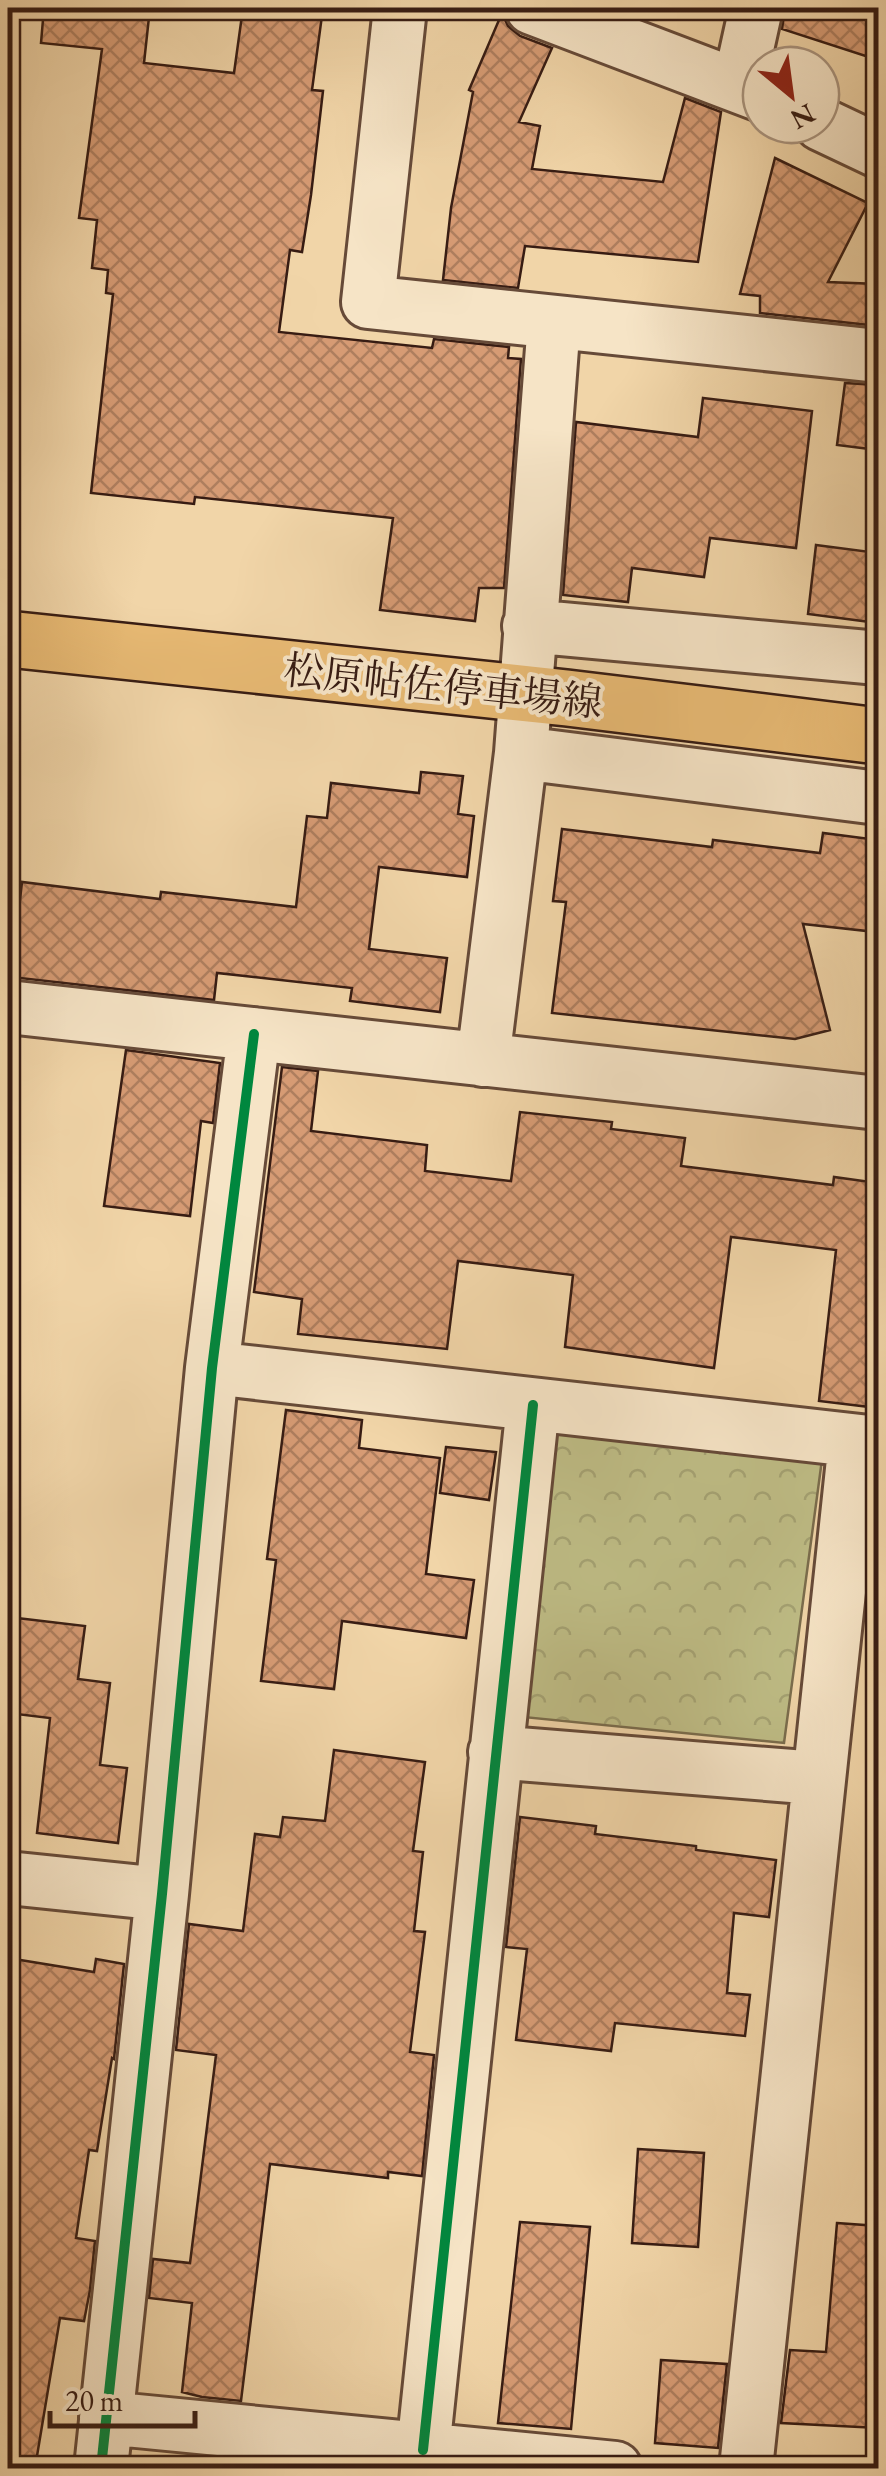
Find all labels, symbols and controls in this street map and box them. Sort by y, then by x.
north arrow [741,45,841,145]
text: N [784,96,822,138]
street label: 松原帖佐停車場線 [281,643,605,729]
scale bar [50,2366,195,2428]
text: 20 m [65,2381,123,2420]

